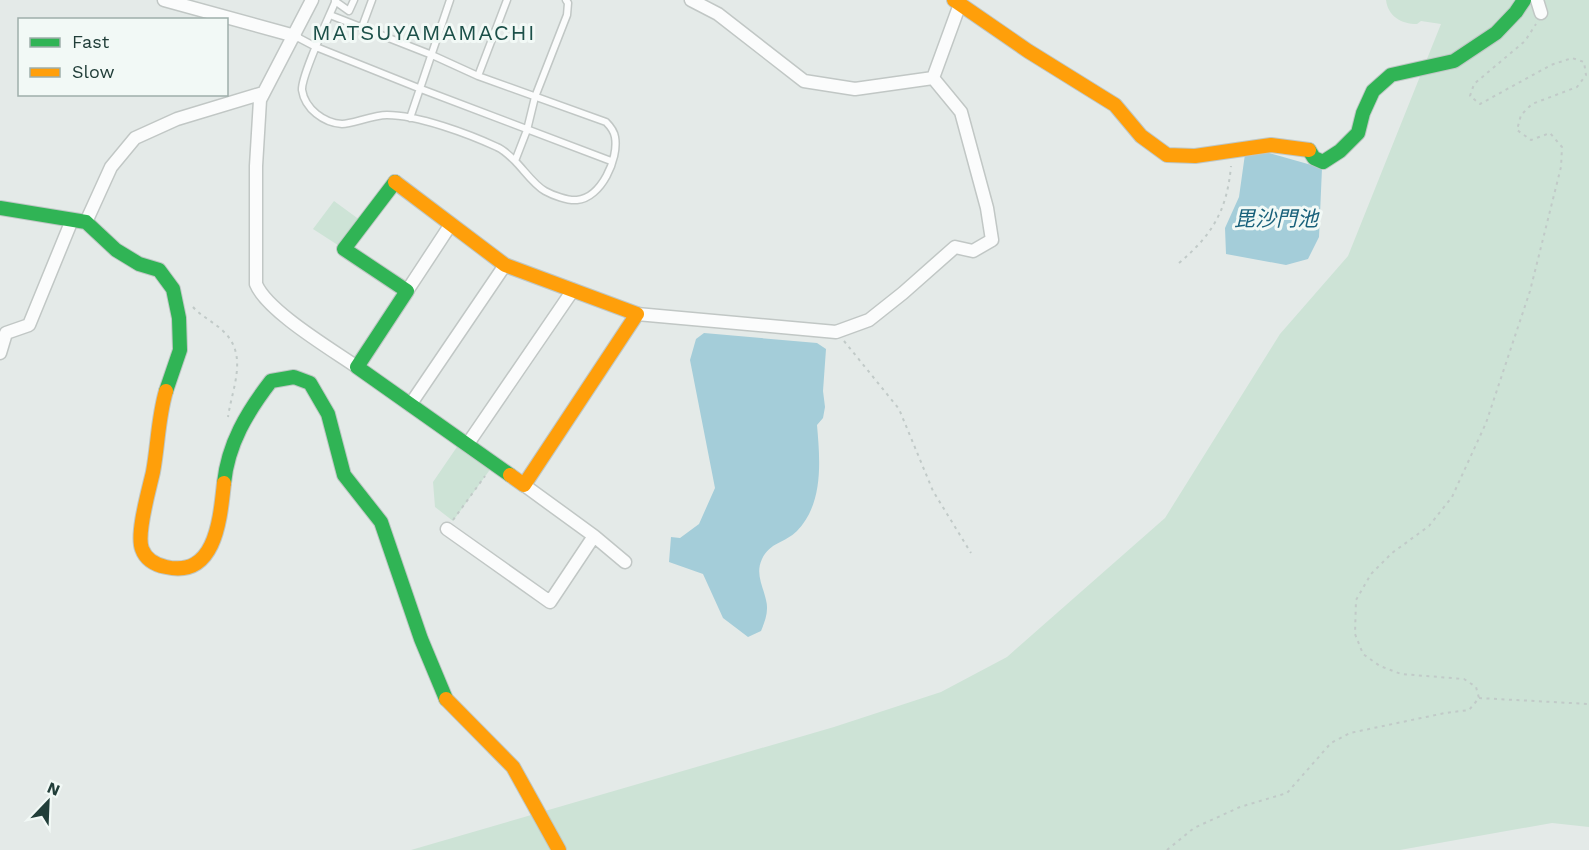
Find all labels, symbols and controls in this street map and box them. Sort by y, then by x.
legend [18,18,228,96]
district label: MATSUYAMAMACHI [312,20,536,45]
text: Fast [72,31,110,52]
text: Slow [72,61,115,82]
water label: 毘沙門池 [1234,206,1320,231]
north arrow [18,772,78,832]
text: N [44,778,63,800]

